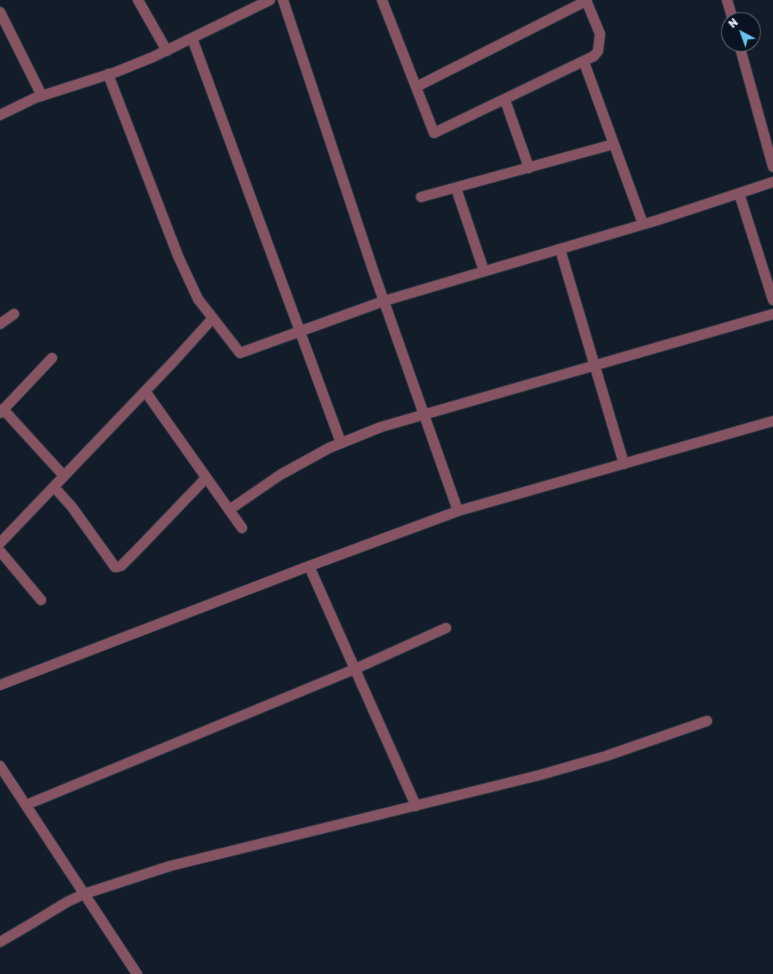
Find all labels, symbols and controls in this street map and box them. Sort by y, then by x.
north arrow [721,12,761,52]
text: N [726,16,741,31]

